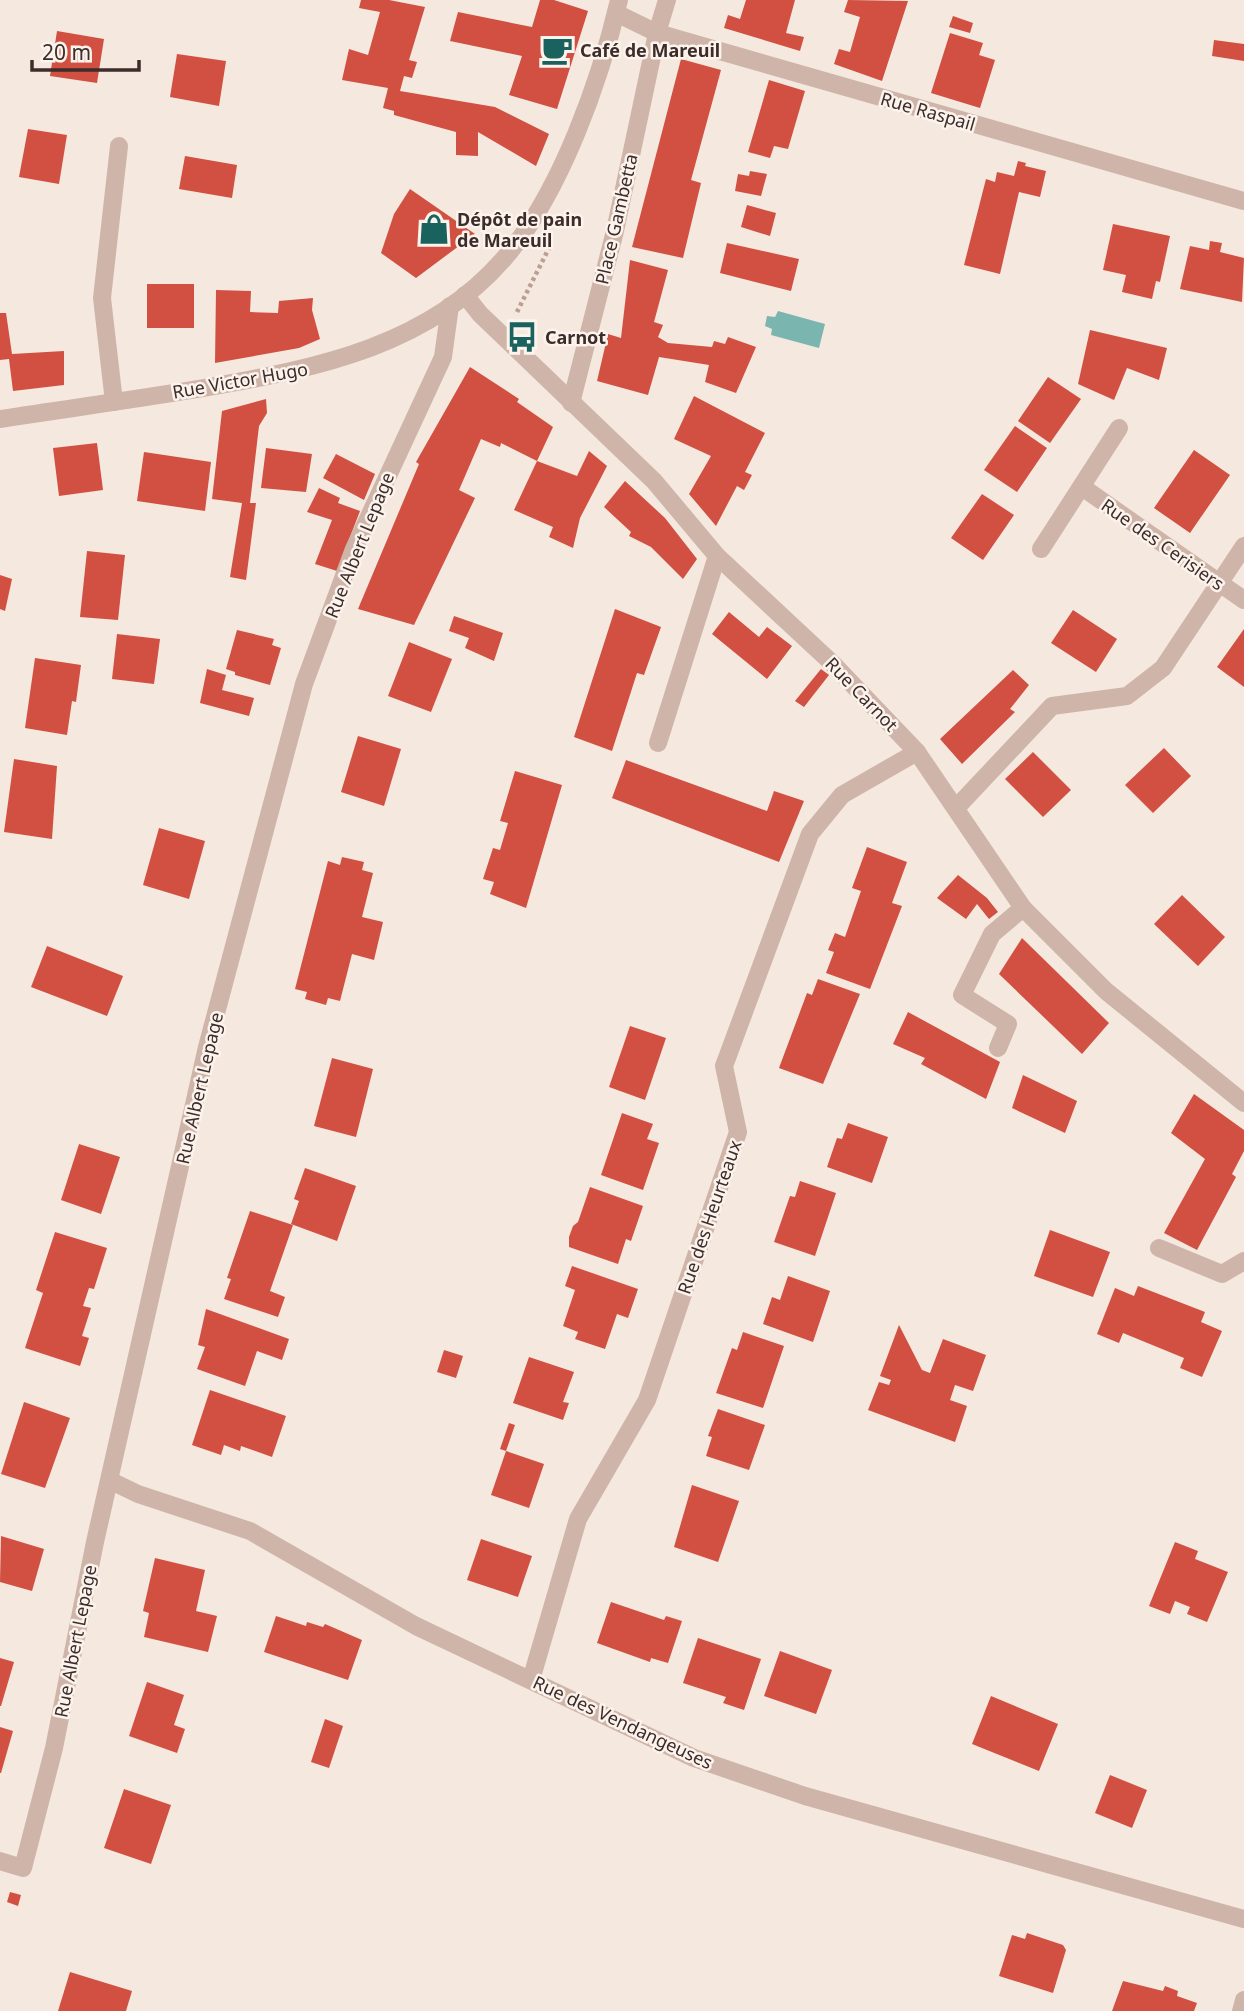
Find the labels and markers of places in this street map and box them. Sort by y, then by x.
cafe icon: Café de Mareuil [540,33,574,67]
place label: Café de Mareuil [580,38,720,62]
place label: Dépôt de pain de Mareuil [457,207,582,252]
shop icon: Dépôt de pain de Mareuil [417,212,451,246]
bus stop icon: Carnot [505,320,539,354]
place label: Carnot [545,325,606,349]

